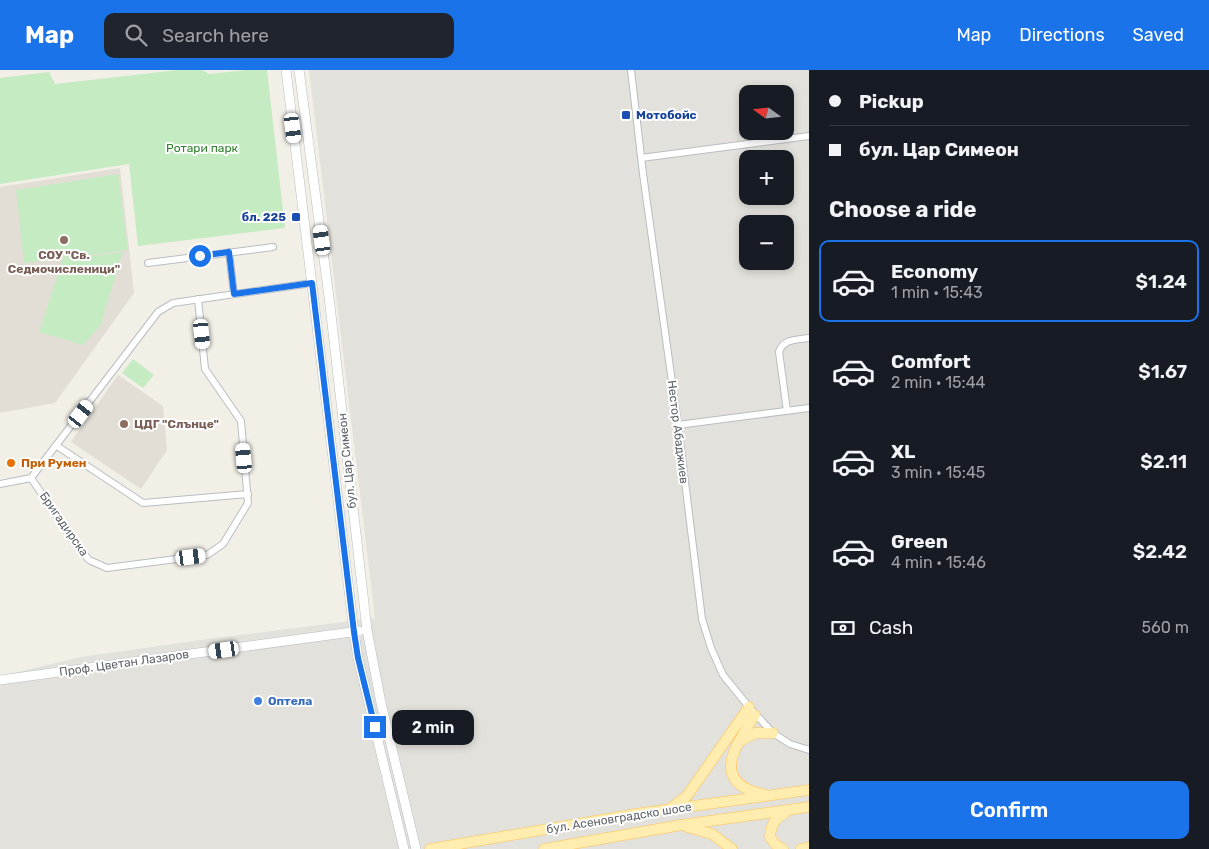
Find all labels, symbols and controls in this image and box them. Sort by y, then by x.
search box [104,13,454,58]
text: Map [25,21,74,49]
icon: search [122,21,150,49]
text: Search here [162,24,269,47]
text: Map [956,24,991,46]
text: Directions [1019,24,1105,46]
text: Saved [1133,24,1184,46]
north arrow [739,85,794,140]
map controls [739,85,794,270]
text: Pickup [859,90,924,113]
place label: Мотобойс [636,108,697,122]
marker: Мотобойс [620,109,632,121]
car [283,112,302,144]
text: бул. Цар Симеон [859,138,1019,161]
park label: Ротари парк [166,141,239,155]
button: + [739,150,794,205]
text: Choose a ride [829,196,976,223]
place label: бл. 225 [242,210,286,224]
marker: бл. 225 [290,211,302,223]
button: − [739,215,794,270]
car [312,224,331,256]
marker: СОУ "Св. Седмочисленици" [58,234,70,246]
route start [189,245,211,267]
place label: СОУ "Св. Седмочисленици" [8,248,120,276]
icon: car [831,259,876,304]
text: Economy [891,260,978,283]
text: $1.24 [1136,270,1187,293]
text: 1 min · 15:43 [891,283,983,302]
car [192,318,211,350]
icon: car [831,349,876,394]
text: Comfort [891,350,971,373]
text: $1.67 [1138,360,1187,383]
text: 2 min · 15:44 [891,373,986,392]
street label: Нестор Абаджиев [665,379,691,485]
car [65,398,96,430]
street label: бул. Цар Симеон [335,413,359,509]
place label: ЦДГ "Слънце" [134,417,219,431]
marker: ЦДГ "Слънце" [118,418,130,430]
icon: car [831,439,876,484]
text: XL [891,440,915,463]
car [235,442,252,474]
text: $2.11 [1140,450,1187,473]
place label: При Румен [21,456,86,470]
marker: При Румен [5,457,17,469]
text: 3 min · 15:45 [891,463,985,482]
street label: Бригадирска [37,489,91,559]
icon: car [831,529,876,574]
text: Green [891,530,948,553]
text: $2.42 [1133,540,1187,563]
car [175,548,206,566]
text: 4 min · 15:46 [891,553,986,572]
icon: cash [829,614,857,642]
text: Cash [869,616,913,639]
text: 560 m [1142,618,1189,637]
car [208,640,239,660]
street label: Проф. Цветан Лазаров [58,647,190,679]
place label: Оптела [268,694,312,708]
marker: Оптела [252,695,264,707]
callout: 2 min [392,710,475,744]
route end [364,716,386,738]
text: 2 min [412,718,454,737]
button: Confirm [829,781,1189,839]
street label: бул. Асеновградско шосе [545,800,693,836]

